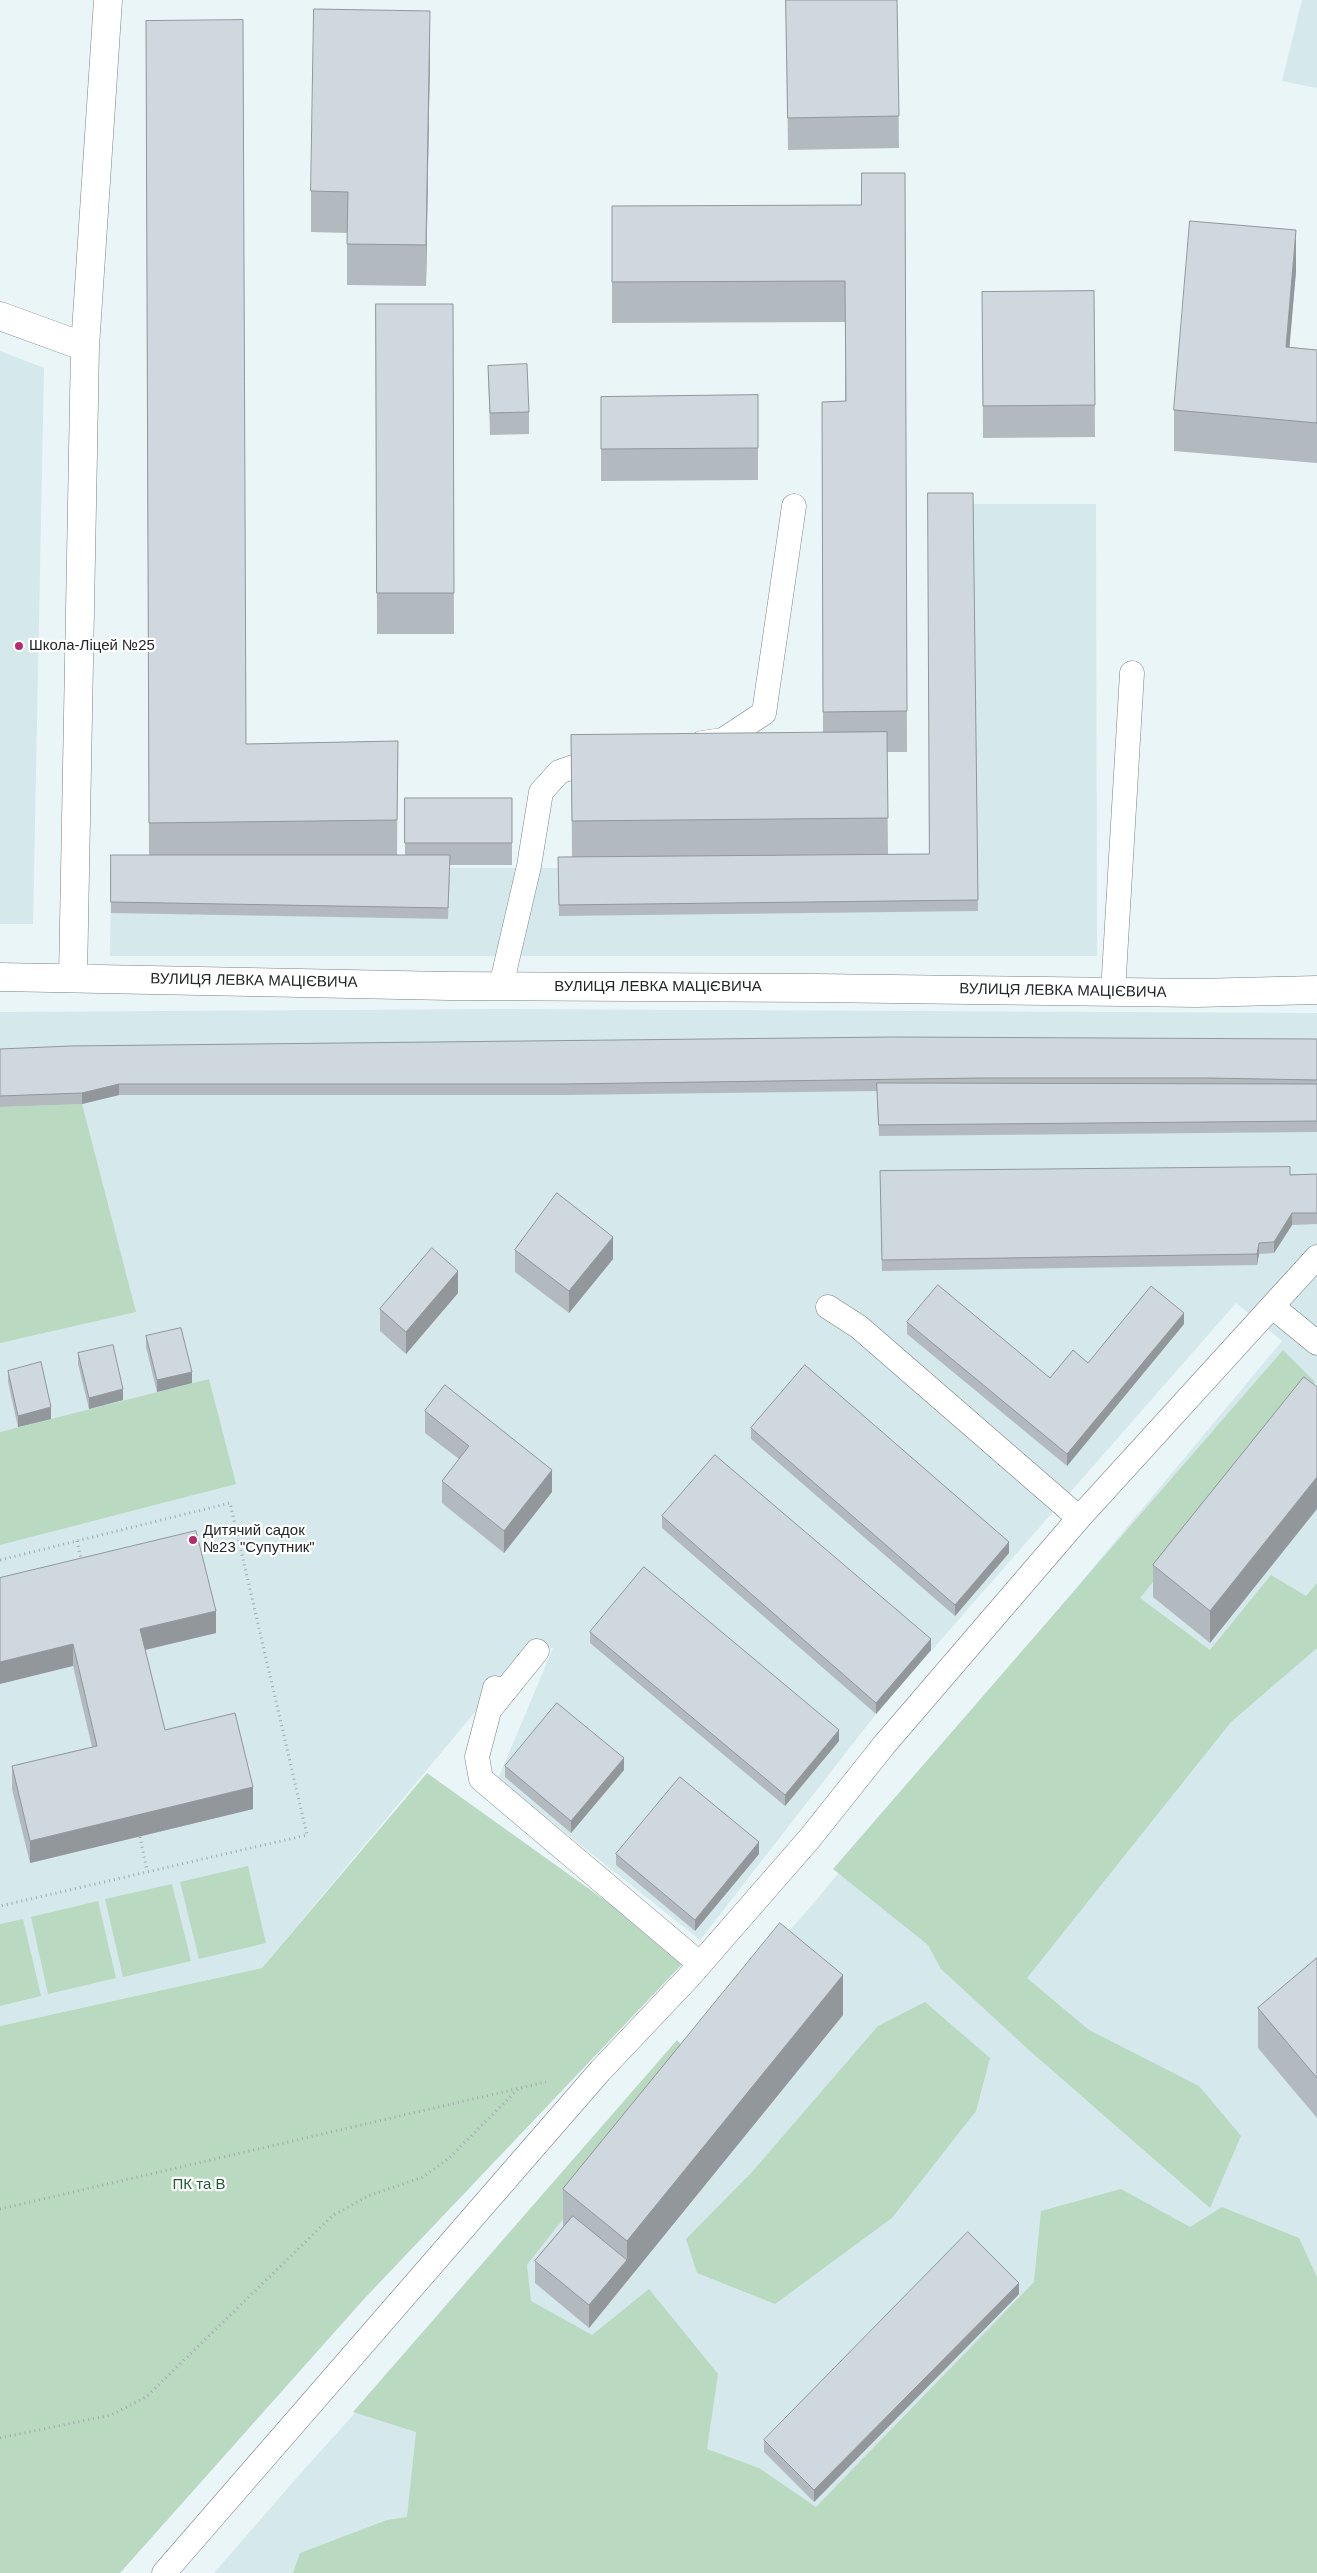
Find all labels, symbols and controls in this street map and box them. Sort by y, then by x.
place label: Школа-Ліцей №25 [29,637,155,655]
marker: Школа-Ліцей №25 [13,640,25,652]
street label: ВУЛИЦЯ ЛЕВКА МАЦІЄВИЧА [150,970,358,992]
street label: ВУЛИЦЯ ЛЕВКА МАЦІЄВИЧА [554,978,762,996]
street label: ВУЛИЦЯ ЛЕВКА МАЦІЄВИЧА [959,980,1167,1002]
place label: Дитячий садок №23 "Супутник" [203,1522,315,1557]
marker: Дитячий садок №23 "Супутник" [187,1534,199,1546]
park label: ПК та В [173,2176,225,2194]

